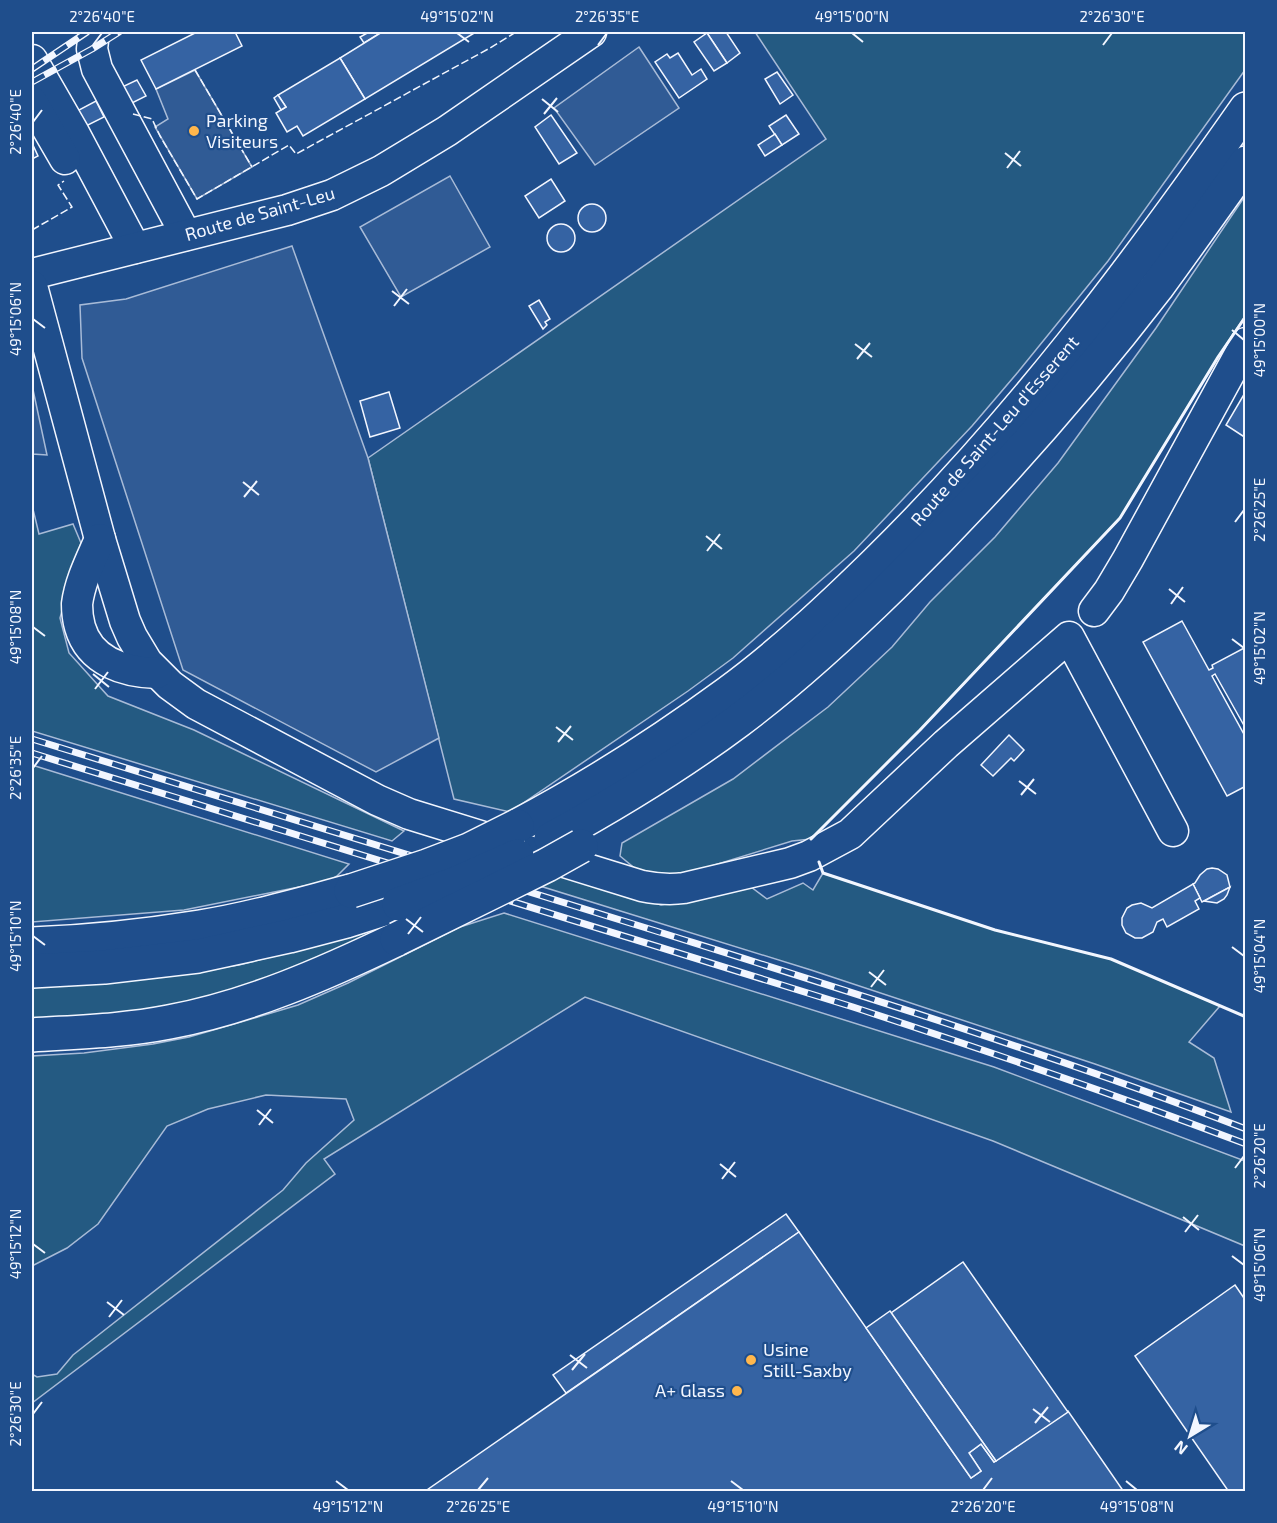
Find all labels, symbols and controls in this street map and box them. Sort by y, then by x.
text: 2°26'40"E [69,7,135,25]
text: 49°15'02"N [420,7,494,25]
text: 2°26'35"E [575,7,639,25]
text: 49°15'00"N [815,7,889,25]
text: 2°26'30"E [1079,7,1145,25]
text: 2°26'40"E [6,89,24,155]
place label: Parking Visiteurs [206,109,278,152]
marker: Parking Visiteurs [187,124,201,138]
street label: Route de Saint-Leu [182,181,337,245]
text: 49°15'06"N [6,282,24,356]
text: 49°15'00"N [1250,303,1268,377]
street label: Route de Saint-Leu d'Esserent [906,331,1083,530]
text: 2°26'25"E [1250,478,1268,542]
text: 49°15'08"N [6,590,24,664]
text: 49°15'02"N [1250,611,1268,685]
text: 2°26'35"E [6,736,24,800]
text: 49°15'10"N [6,900,24,972]
text: 49°15'04"N [1250,919,1268,993]
text: 2°26'20"E [1250,1123,1268,1189]
text: 49°15'12"N [6,1209,24,1279]
text: 49°15'06"N [1250,1228,1268,1302]
place label: Usine Still-Saxby [763,1338,852,1381]
marker: Usine Still-Saxby [744,1353,758,1367]
place label: A+ Glass [655,1379,725,1401]
text: 2°26'30"E [6,1381,24,1447]
marker: A+ Glass [730,1384,744,1398]
north arrow [1160,1406,1220,1466]
text: N [1170,1437,1191,1459]
text: 49°15'12"N [313,1497,383,1515]
text: 2°26'25"E [446,1497,510,1515]
text: 49°15'10"N [707,1497,779,1515]
text: 2°26'20"E [950,1497,1016,1515]
text: 49°15'08"N [1100,1497,1174,1515]

